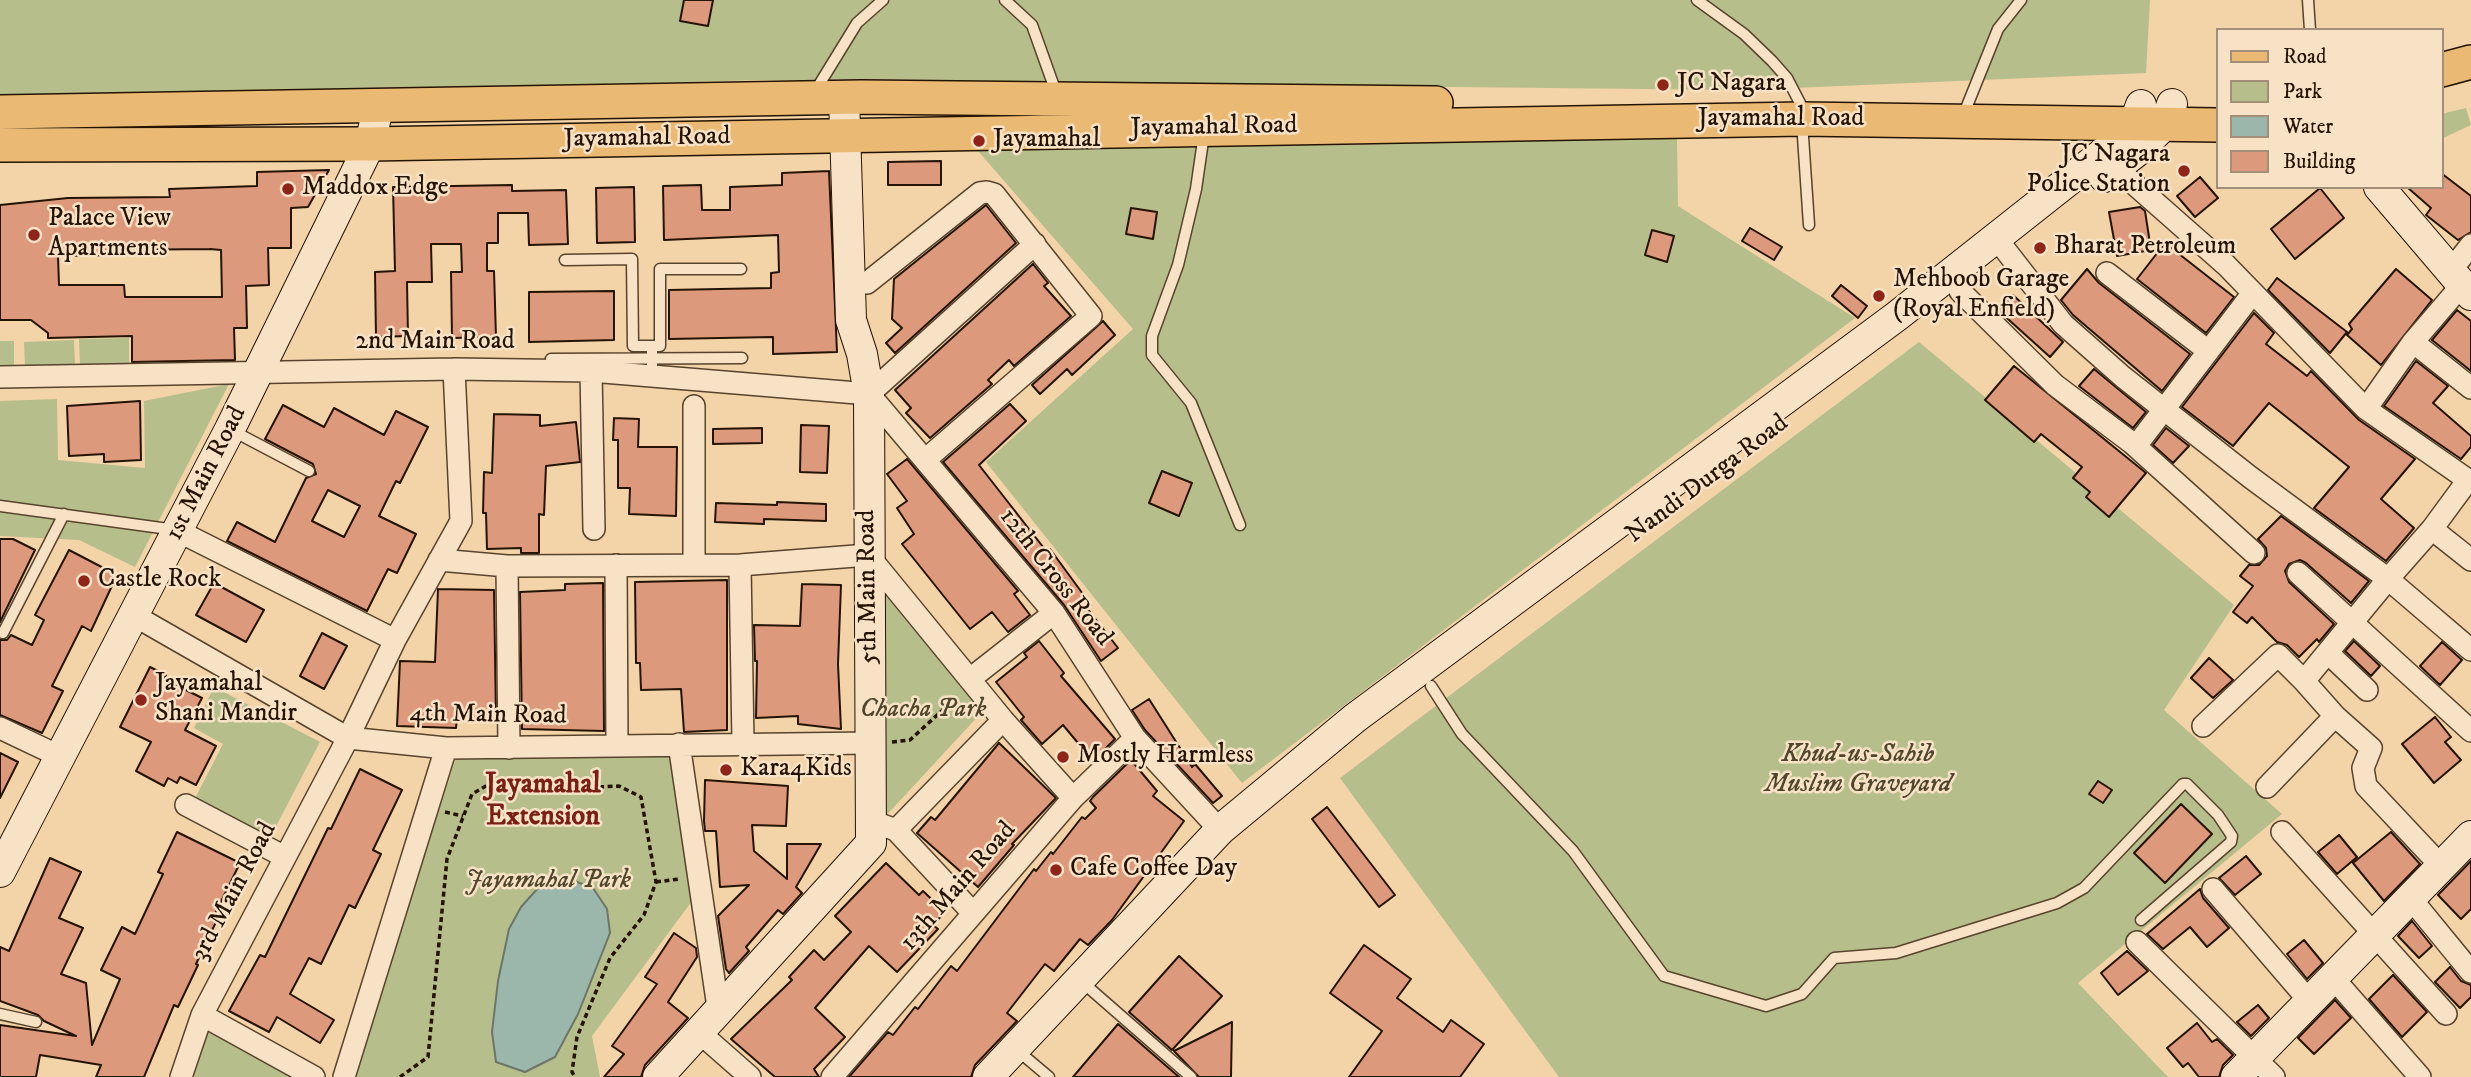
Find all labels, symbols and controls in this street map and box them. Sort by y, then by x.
legend [2216,28,2443,189]
text: Road [2283,44,2327,70]
place label: JC Nagara [1677,69,1786,101]
marker: JC Nagara [1655,77,1671,93]
text: Park [2283,79,2322,105]
street label: Jayamahal Road [1698,104,1864,136]
street label: Jayamahal Road [1130,111,1298,145]
text: Water [2283,114,2333,140]
street label: Jayamahal Road [563,122,731,156]
place label: Jayamahal [993,125,1100,157]
marker: Jayamahal [971,133,987,149]
place label: JC Nagara Police Station [2027,140,2170,202]
text: Building [2283,149,2355,175]
marker: JC Nagara Police Station [2176,163,2192,179]
place label: Maddox Edge [302,173,449,205]
marker: Maddox Edge [280,181,296,197]
place label: Palace View Apartments [48,204,171,266]
marker: Palace View Apartments [26,227,42,243]
place label: Bharat Petroleum [2054,232,2236,264]
marker: Bharat Petroleum [2032,240,2048,256]
place label: Mehboob Garage (Royal Enfield) [1893,265,2069,326]
marker: Mehboob Garage (Royal Enfield) [1871,288,1887,304]
street label: 2nd Main Road [355,327,515,359]
street label: 1st Main Road [160,402,254,546]
street label: Nandi Durga Road [1621,409,1795,551]
street label: 12th Cross Road [992,503,1118,653]
street label: 5th Main Road [852,509,886,665]
place label: Castle Rock [98,565,221,597]
marker: Castle Rock [76,573,92,589]
place label: Jayamahal Shani Mandir [155,669,297,730]
marker: Jayamahal Shani Mandir [133,692,149,708]
park label: Chacha Park [860,695,986,727]
street label: 4th Main Road [409,699,567,733]
park label: Khud-us-Sahib Muslim Graveyard [1765,740,1951,802]
place label: Mostly Harmless [1077,741,1253,773]
marker: Mostly Harmless [1055,749,1071,765]
place label: Kara4Kids [740,754,852,786]
marker: Kara4Kids [718,762,734,778]
district label: Jayamahal Extension [485,769,601,835]
street label: 13th Main Road [894,816,1024,958]
street label: 3rd Main Road [185,817,285,967]
place label: Cafe Coffee Day [1070,854,1237,886]
marker: Cafe Coffee Day [1048,862,1064,878]
park label: Jayamahal Park [465,866,631,898]

